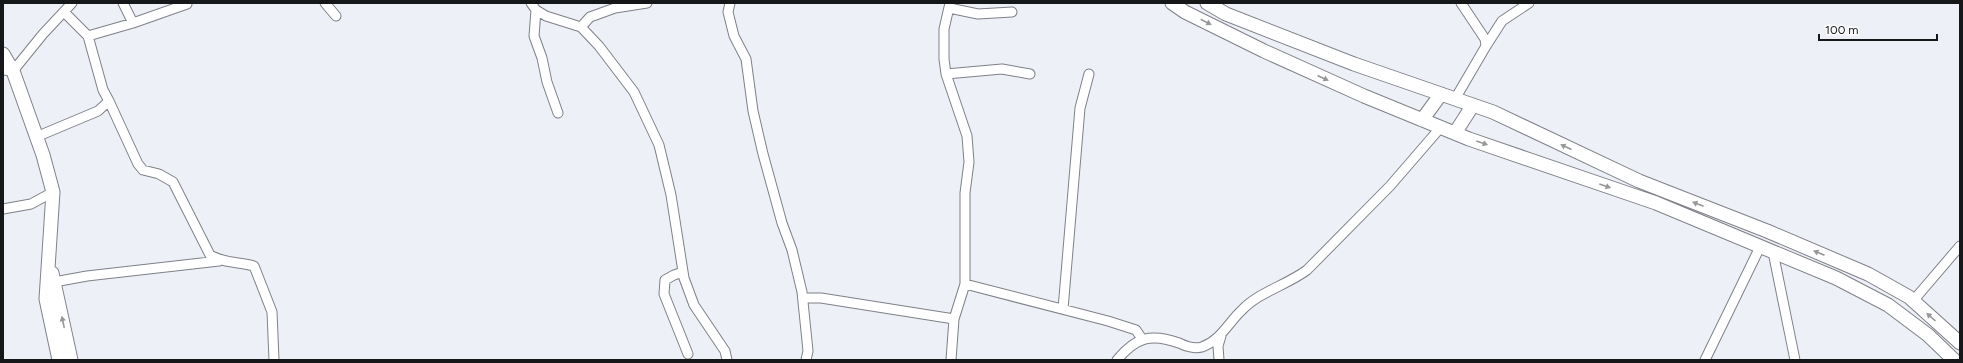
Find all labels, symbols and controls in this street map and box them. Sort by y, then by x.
scale bar [1819,16,1937,42]
one-way arrow [1200,19,1211,25]
text: 100 m [1825,23,1859,37]
one-way arrow [1317,75,1329,81]
one-way arrow [1476,140,1488,146]
one-way arrow [1561,144,1572,150]
one-way arrow [1599,183,1611,189]
one-way arrow [1692,201,1704,207]
one-way arrow [1813,250,1824,256]
one-way arrow [1926,312,1936,321]
one-way arrow [59,316,65,328]

